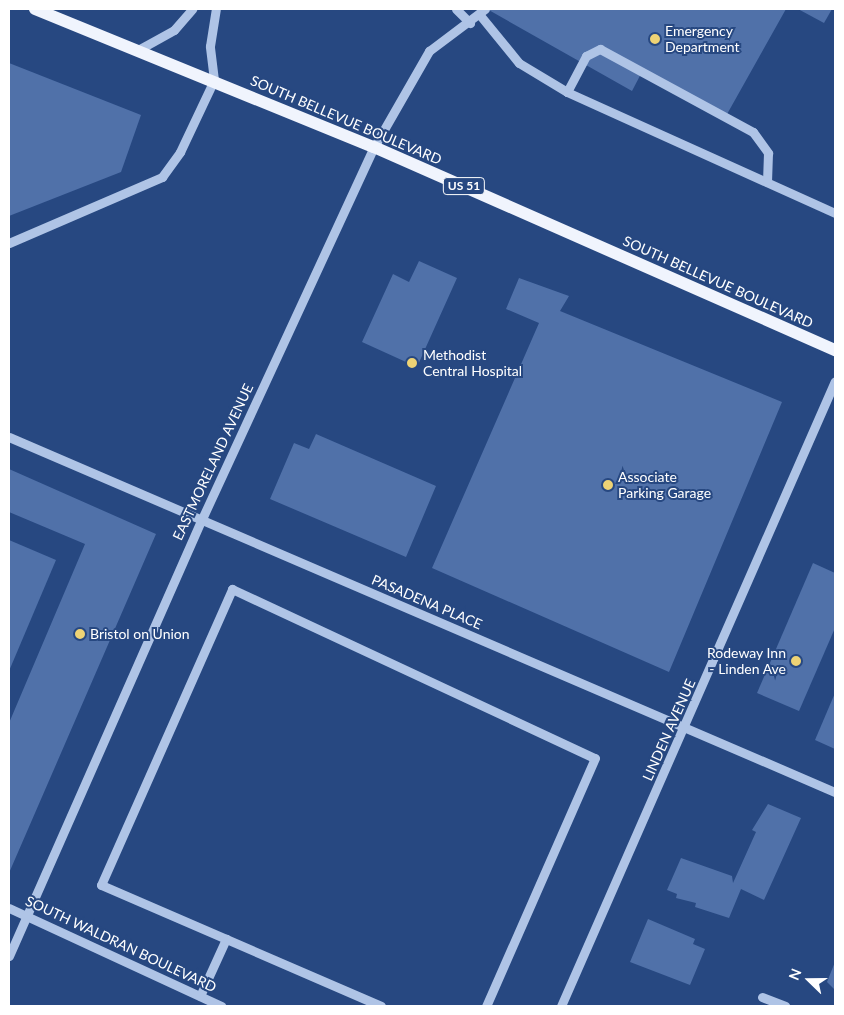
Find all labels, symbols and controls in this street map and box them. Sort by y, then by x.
place label: Emergency Department [665,23,740,56]
marker: Emergency Department [649,33,661,45]
street label: SOUTH BELLEVUE BOULEVARD [248,72,444,168]
road number: US 51 [443,177,485,196]
street label: SOUTH BELLEVUE BOULEVARD [620,232,816,332]
place label: Methodist Central Hospital [423,347,522,380]
marker: Methodist Central Hospital [405,356,419,370]
street label: EASTMORELAND AVENUE [169,381,257,543]
place label: Associate Parking Garage [618,469,711,502]
marker: Associate Parking Garage [602,479,614,491]
street label: PASADENA PLACE [369,571,485,633]
place label: Bristol on Union [90,626,190,642]
marker: Bristol on Union [74,628,86,640]
place label: Rodeway Inn - Linden Ave [707,645,786,678]
marker: Rodeway Inn - Linden Ave [790,655,802,667]
street label: LINDEN AVENUE [639,676,699,784]
street label: SOUTH WALDRAN BOULEVARD [23,892,219,996]
north arrow [784,955,834,1005]
text: N [785,966,805,982]

